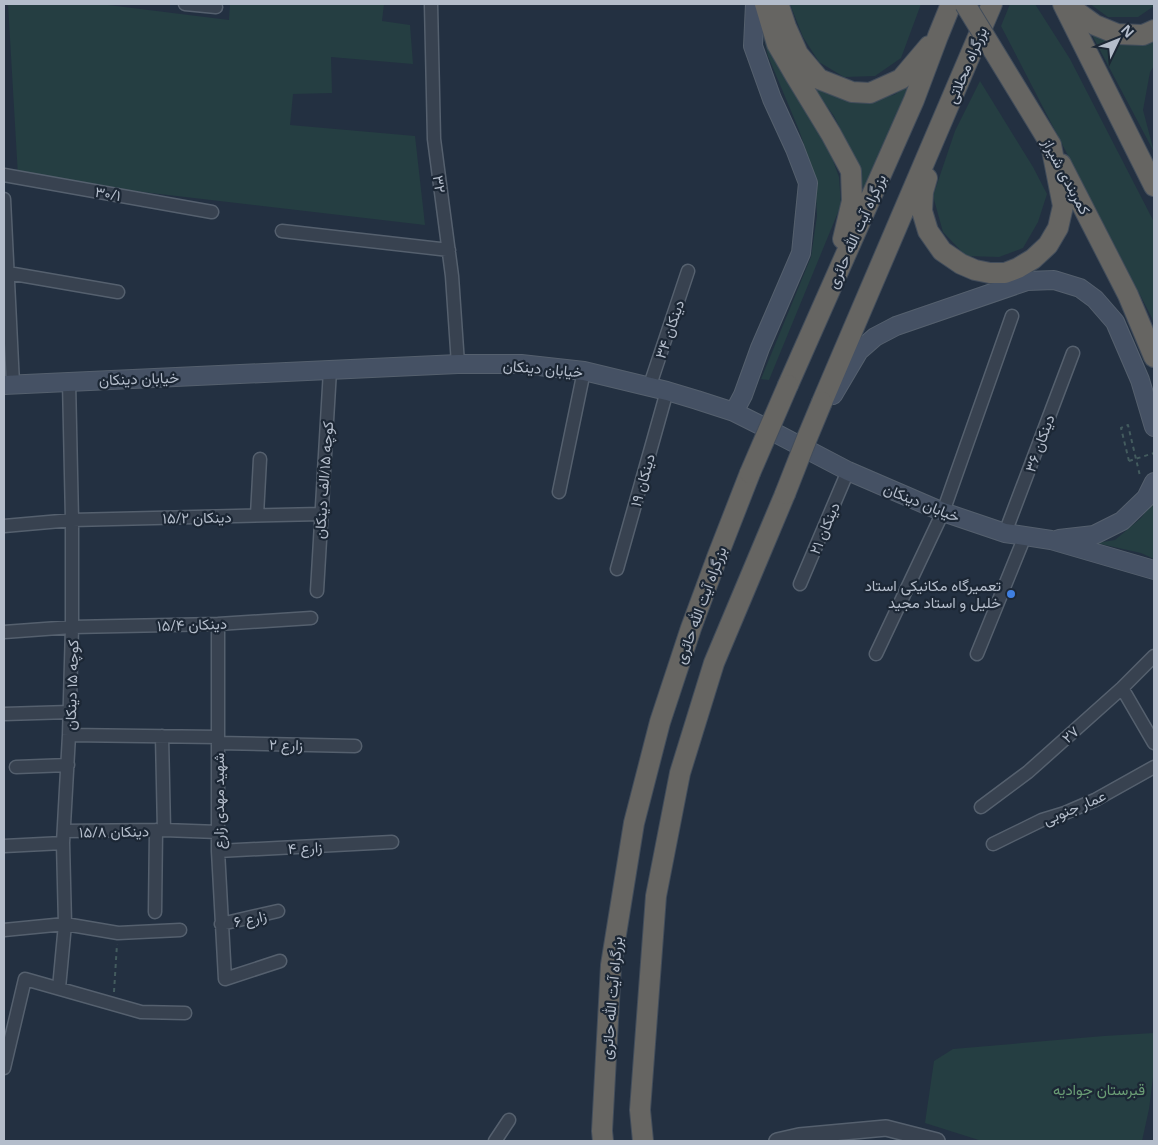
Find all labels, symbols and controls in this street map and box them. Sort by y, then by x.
north arrow [1093,15,1143,65]
text: N [1117,20,1139,41]
street label: بزرگراه محلاتی [941,24,992,107]
street label: کمربندی شیراز [1037,133,1096,218]
street label: بزرگراه آیت الله حائری [822,171,891,292]
street label: ۳۲ [429,174,451,194]
street label: ۳۰/۱ [93,181,123,205]
street label: ۳۴ دینکان [650,297,688,361]
street label: خیابان دینکان [502,355,584,381]
street label: خیابان دینکان [98,367,180,389]
street label: ۳۶ دینکان [1019,412,1059,474]
street label: کوچه ۱۵/الف دینکان [309,420,338,540]
street label: ۱۹ دینکان [625,451,659,509]
street label: خیابان دینکان [881,478,963,526]
street label: ۲۱ دینکان [804,499,844,557]
street label: ۱۵/۲ دینکان [162,506,232,528]
street label: بزرگراه آیت الله حائری [670,544,731,667]
place label: تعمیرگاه مکانیکی استاد خلیل و استاد مجید [865,575,1001,612]
marker: تعمیرگاه مکانیکی استاد خلیل و استاد مجید [1005,588,1017,600]
street label: ۱۵/۴ دینکان [157,613,227,635]
street label: کوچه ۱۵ دینکان [59,639,84,731]
street label: ۲۷ [1057,721,1083,747]
street label: ۲ زارع [269,734,303,756]
street label: شهید مهدی زارع [208,753,230,849]
street label: عمار جنوبی [1039,785,1109,830]
street label: ۱۵/۸ دینکان [79,820,149,842]
street label: ۴ زارع [287,836,323,860]
street label: ۶ زارع [232,905,269,933]
street label: بزرگراه آیت الله حائری [596,936,627,1060]
park label: قبرستان جوادیه [1053,1079,1145,1099]

